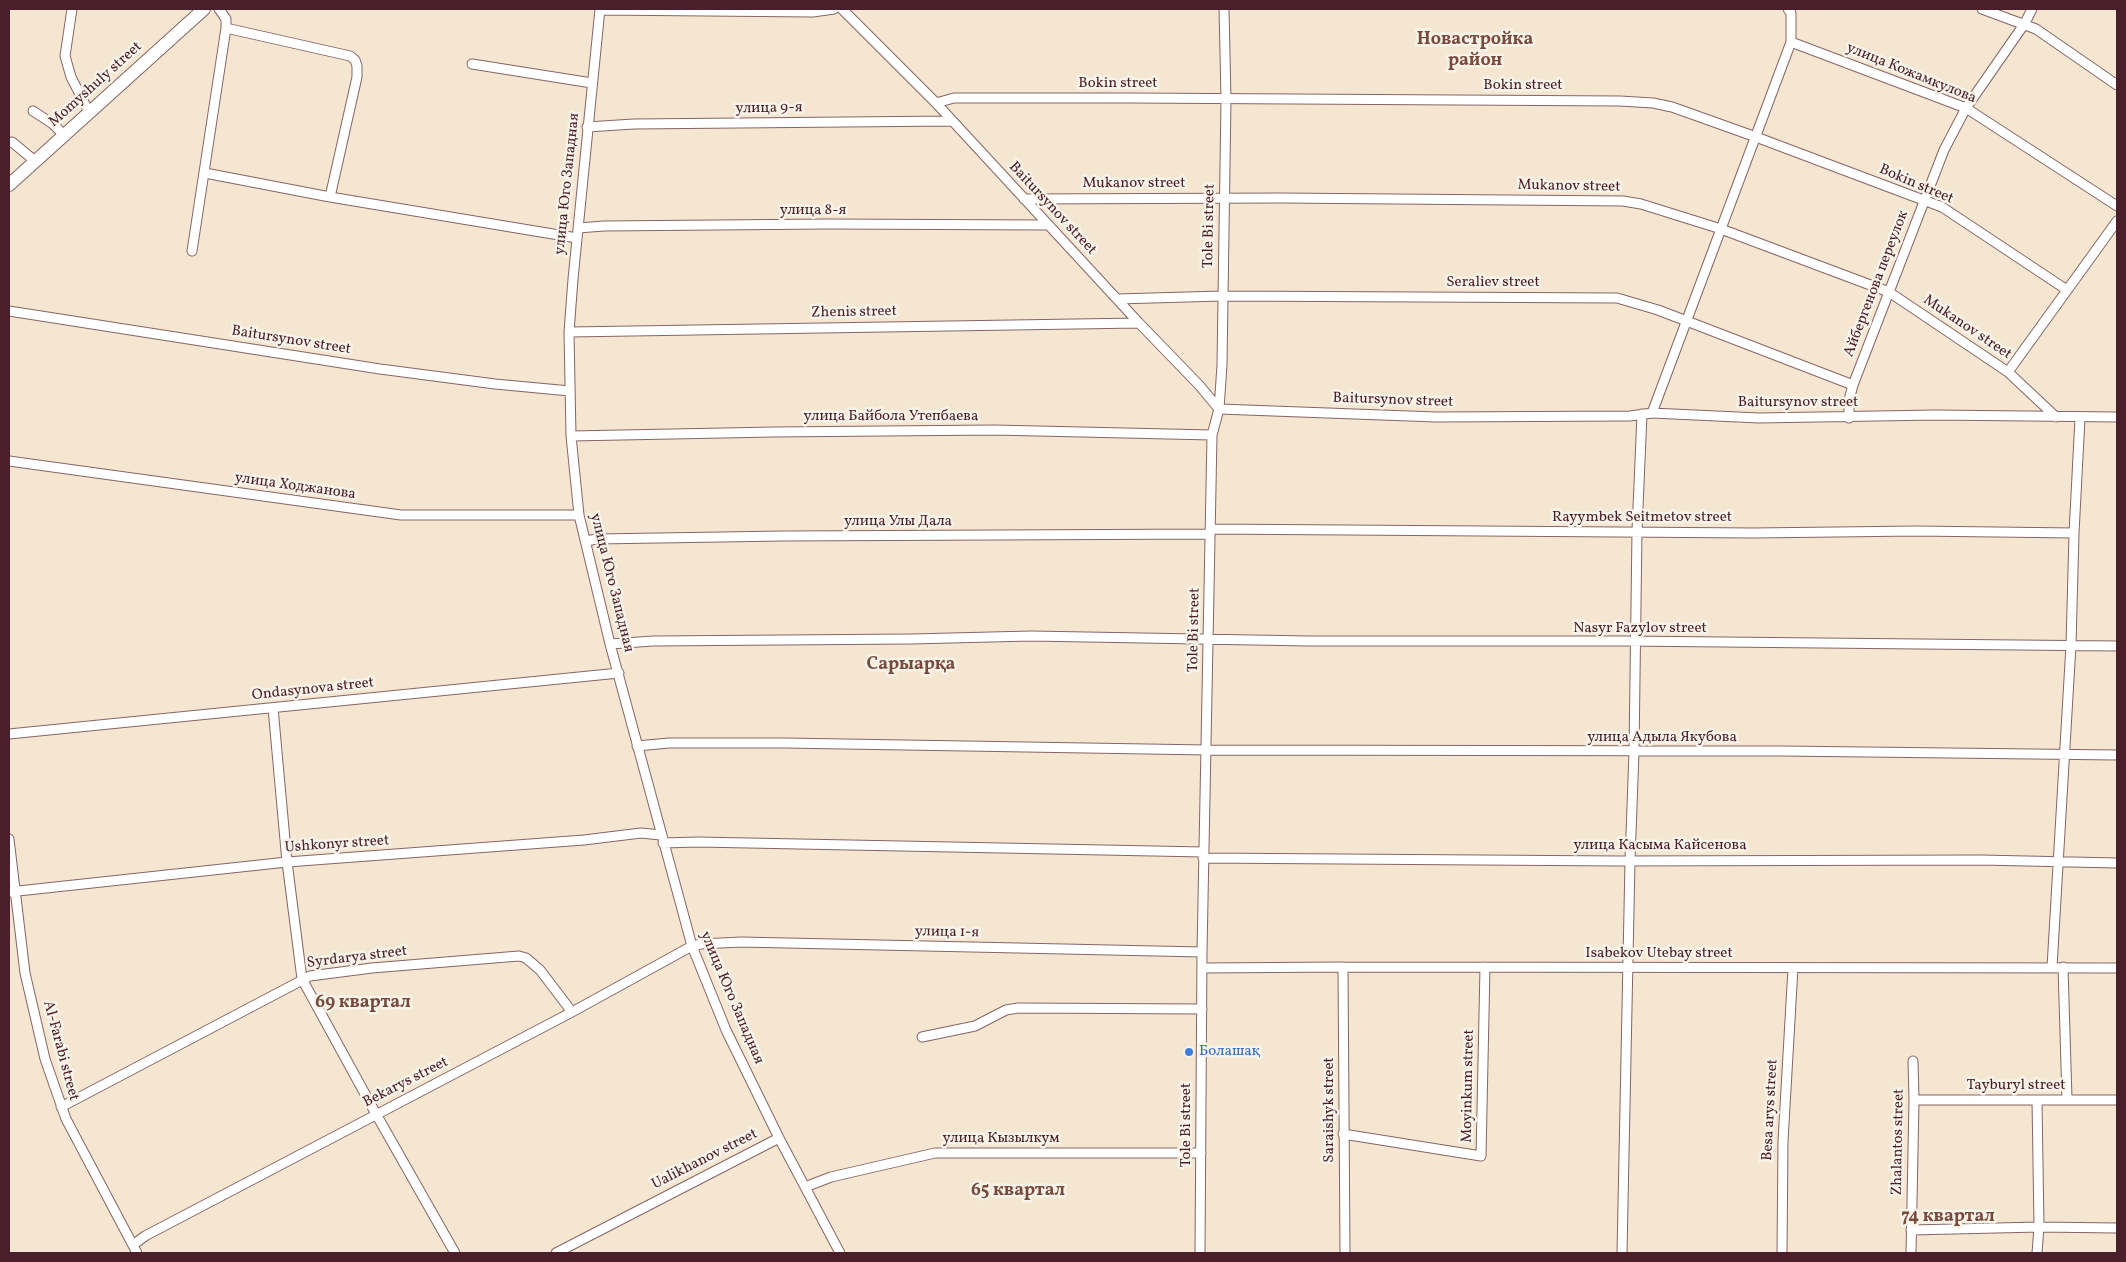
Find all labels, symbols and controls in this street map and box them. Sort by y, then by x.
district label: Новастройка район [1417,30,1533,72]
street label: Momyshuly street [46,38,146,132]
street label: улица Кожамкулова [1843,40,1979,108]
street label: Bokin street [1078,75,1158,93]
street label: Bokin street [1483,77,1563,95]
street label: улица 9-я [735,99,803,119]
street label: улица Юго Западная [552,112,584,256]
street label: Baitursynov street [1004,159,1100,259]
street label: Bokin street [1876,161,1956,209]
street label: Mukanov street [1083,175,1185,193]
street label: Mukanov street [1517,177,1621,197]
street label: Tole Bi street [1200,184,1220,268]
street label: улица 8-я [780,202,846,220]
street label: Айбергенова переулок [1841,208,1913,360]
street label: Seraliev street [1446,274,1540,292]
street label: Mukanov street [1919,292,2015,364]
street label: Zhenis street [811,303,897,323]
street label: Baitursynov street [230,323,352,359]
street label: Baitursynov street [1332,390,1454,412]
street label: Baitursynov street [1738,394,1858,412]
street label: улица Байбола Утепбаева [804,408,978,426]
street label: улица Ходжанова [233,470,357,504]
street label: Rayymbek Seitmetov street [1552,509,1732,527]
street label: улица Юго Западная [585,512,637,654]
street label: улица Улы Дала [844,513,952,531]
street label: Tole Bi street [1185,588,1205,672]
street label: Nasyr Fazylov street [1573,620,1707,638]
district label: Сарыарқа [867,655,955,677]
street label: Ondasynova street [251,675,375,705]
street label: улица Адыла Якубова [1587,729,1737,747]
street label: Ushkonyr street [284,832,390,858]
street label: улица Касыма Кайсенова [1573,837,1747,855]
street label: улица 1-я [915,923,979,943]
street label: улица Юго Западная [695,929,767,1067]
street label: Syrdarya street [306,943,408,973]
street label: Isabekov Utebay street [1585,945,1733,963]
district label: 69 квартал [315,993,411,1015]
street label: Al-Farabi street [38,999,82,1103]
street label: Moyinkum street [1459,1029,1479,1143]
place label: Болашақ [1199,1043,1260,1061]
marker: Болашақ [1183,1046,1195,1058]
street label: Bekarys street [360,1054,452,1112]
street label: Saraishyk street [1321,1057,1339,1163]
street label: Besa arys street [1759,1059,1783,1161]
street label: Tayburyl street [1966,1077,2066,1095]
street label: Tole Bi street [1178,1083,1196,1167]
street label: Zhalantos street [1889,1088,1909,1196]
street label: Ualikhanov street [649,1126,761,1194]
street label: улица Кызылкум [943,1130,1059,1148]
district label: 65 квартал [971,1181,1065,1203]
district label: 74 квартал [1901,1207,1995,1229]

